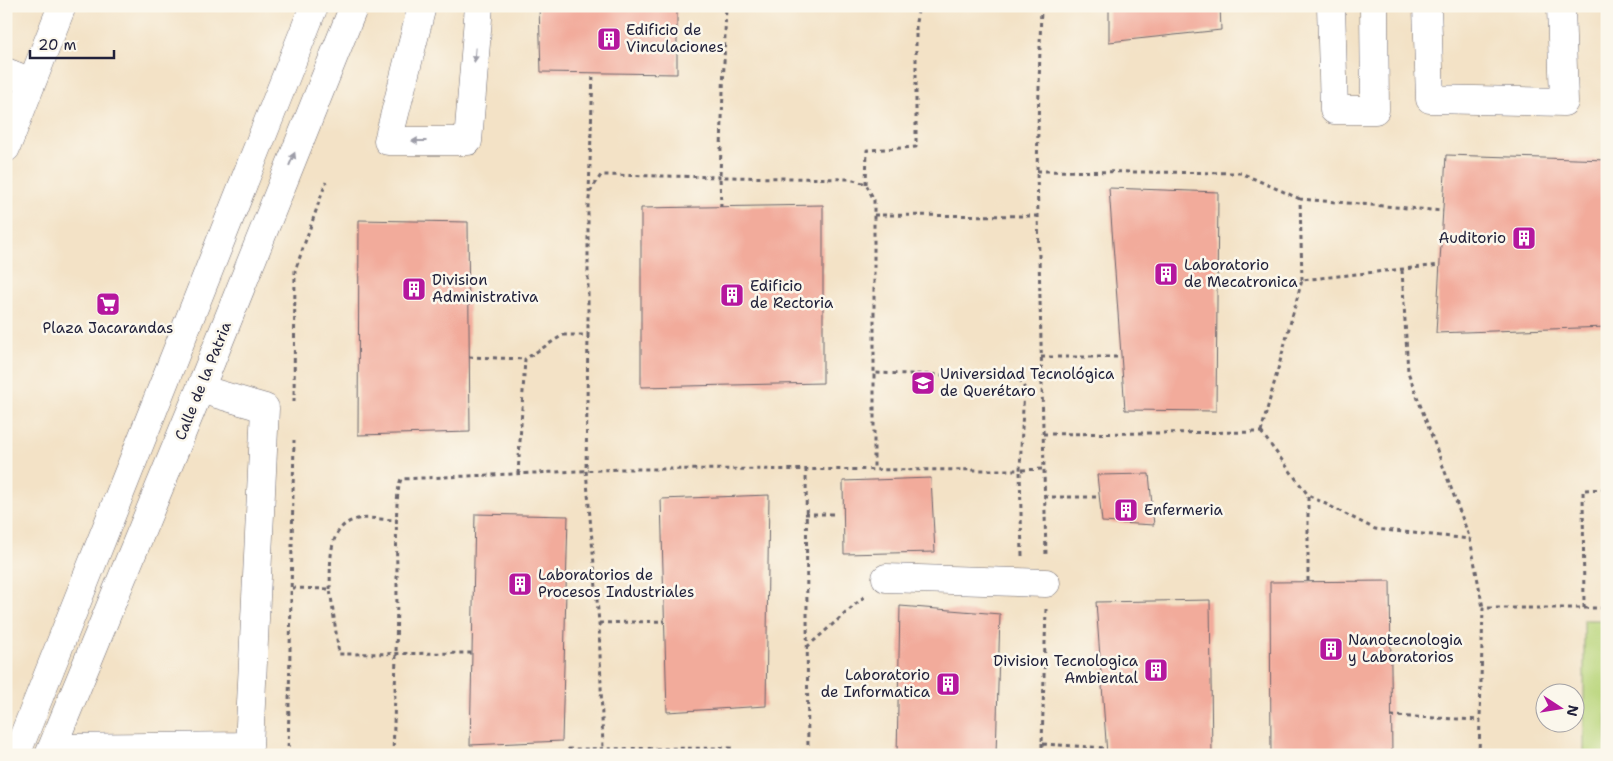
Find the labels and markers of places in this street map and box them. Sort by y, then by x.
place label: Edificio de Vinculaciones [626,20,724,57]
building icon: Edificio de Vinculaciones [596,26,622,52]
building icon: Auditorio [1511,225,1537,251]
place label: Auditorio [1438,228,1506,248]
place label: Laboratorio de Mecatronica [1184,255,1298,292]
building icon: Laboratorio de Mecatronica [1153,261,1179,287]
place label: Division Administrativa [432,270,539,307]
building icon: Division Administrativa [401,276,427,302]
place label: Edificio de Rectoria [750,276,834,313]
building icon: Edificio de Rectoria [719,282,745,308]
supermarket icon: Plaza Jacarandas [95,291,121,317]
place label: Plaza Jacarandas [43,318,173,338]
place label: Universidad Tecnológica de Querétaro [940,364,1115,401]
school or university icon: Universidad Tecnológica de Querétaro [910,370,936,396]
building icon: Enfermeria [1113,497,1139,523]
place label: Enfermeria [1144,500,1223,520]
place label: Laboratorios de Procesos Industriales [538,565,694,602]
building icon: Laboratorios de Procesos Industriales [507,571,533,597]
place label: Nanotecnologia y Laboratorios [1348,630,1463,667]
building icon: Nanotecnologia y Laboratorios [1318,636,1344,662]
place label: Division Tecnologica Ambiental [993,651,1139,688]
building icon: Division Tecnologica Ambiental [1143,657,1169,683]
place label: Laboratorio de Informatica [821,665,931,702]
building icon: Laboratorio de Informatica [935,671,961,697]

